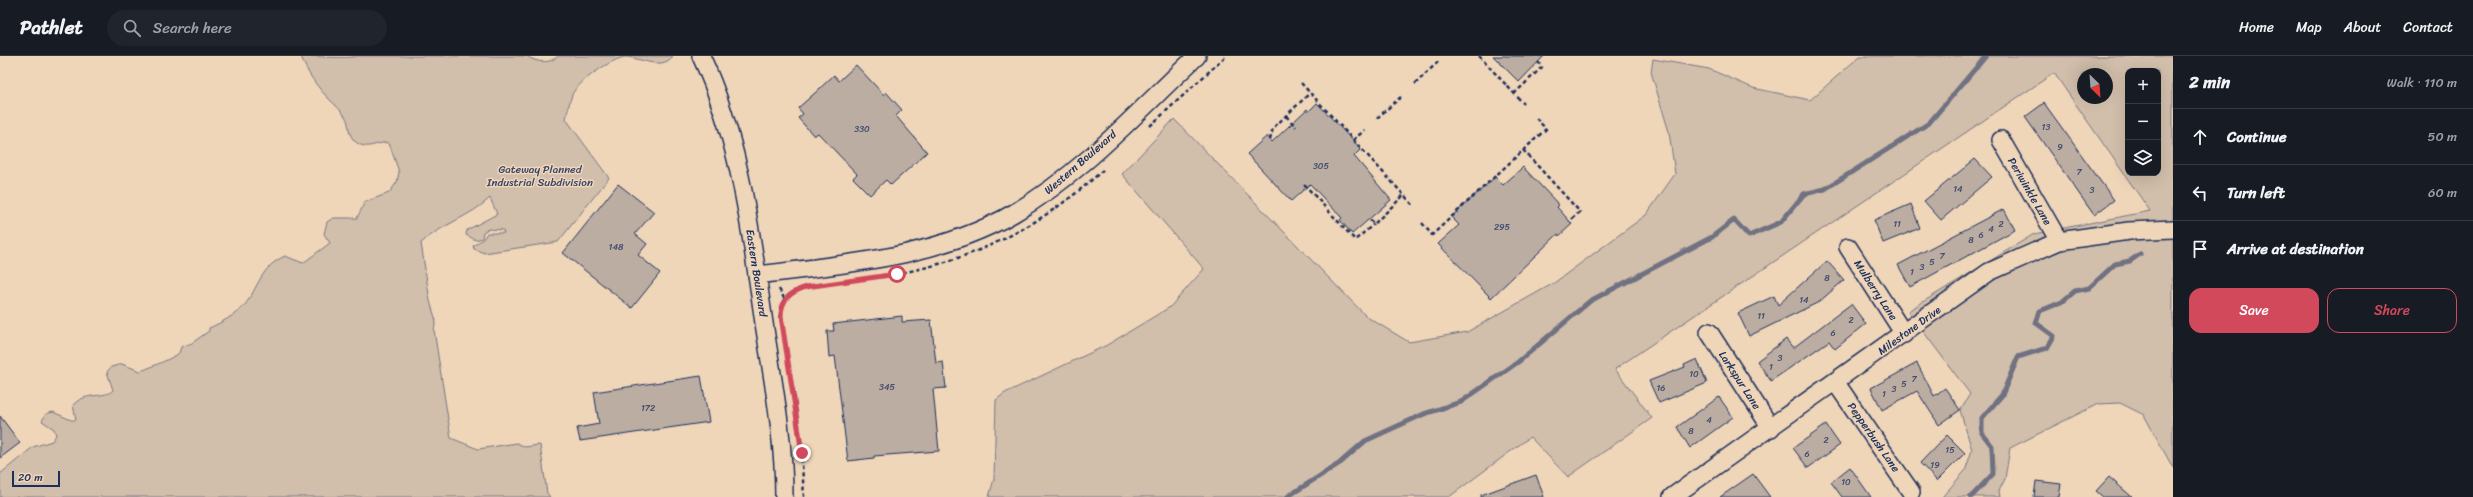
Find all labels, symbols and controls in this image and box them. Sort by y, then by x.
search box [107,10,387,46]
text: Pathlet [20,11,83,44]
text: Search here [153,15,232,41]
text: Home [2239,15,2274,40]
text: Map [2296,15,2322,40]
text: About [2344,15,2381,40]
text: Contact [2403,15,2453,40]
icon: search [121,17,143,39]
text: 2 min [2189,67,2230,97]
north arrow [2077,68,2113,104]
map controls [2125,68,2161,176]
button: + [2125,68,2161,104]
text: Walk · 110 m [2387,71,2457,94]
button: − [2125,104,2161,140]
house number: 13 [2042,119,2050,135]
house number: 330 [854,121,870,137]
text: Continue [2227,124,2287,150]
street label: Western Boulevard [1040,125,1122,199]
text: 50 m [2427,125,2457,148]
icon: ahead [2189,126,2211,148]
house number: 9 [2057,139,2063,155]
button: layers [2125,140,2161,176]
street label: Periwinkle Lane [2002,154,2057,229]
house number: 305 [1313,158,1330,174]
park label: Gateway Planned Industrial Subdivision [486,160,593,192]
house number: 7 [2076,164,2082,180]
text: Turn left [2227,180,2285,206]
house number: 14 [1953,181,1963,197]
text: 60 m [2428,181,2457,204]
house number: 3 [2090,182,2095,198]
icon: left [2189,182,2211,204]
house number: 11 [1893,216,1901,232]
house number: 2 [1998,216,2004,232]
house number: 295 [1494,219,1511,235]
house number: 4 [1988,221,1994,237]
house number: 6 [1978,227,1984,243]
street label: Eastern Boulevard [740,228,773,319]
house number: 8 [1968,232,1974,248]
text: Arrive at destination [2227,236,2364,262]
icon: arrive [2189,238,2211,260]
house number: 148 [609,239,624,255]
house number: 7 [1939,248,1945,264]
house number: 5 [1929,254,1935,270]
street label: Mulberry Lane [1849,256,1903,325]
house number: 3 [1920,259,1925,275]
house number: 1 [1910,264,1914,280]
route start [888,265,906,283]
house number: 8 [1824,270,1830,286]
button: Save [2189,288,2319,333]
button: Share [2327,288,2457,333]
house number: 14 [1799,292,1809,308]
street label: Milestone Drive [1873,300,1946,360]
house number: 11 [1757,308,1765,324]
house number: 2 [1848,312,1854,328]
house number: 6 [1830,325,1836,341]
street label: Larkspur Lane [1713,347,1766,414]
house number: 3 [1778,350,1783,366]
house number: 1 [1769,359,1773,375]
house number: 10 [1689,366,1699,382]
house number: 7 [1911,371,1917,387]
house number: 5 [1901,376,1907,392]
house number: 345 [879,379,896,395]
house number: 16 [1657,380,1665,396]
house number: 3 [1892,381,1897,397]
house number: 1 [1882,386,1886,402]
street label: Pepperbush Lane [1842,398,1905,477]
house number: 172 [641,400,655,416]
house number: 4 [1706,412,1712,428]
house number: 8 [1688,423,1694,439]
house number: 2 [1823,432,1829,448]
house number: 15 [1945,442,1955,458]
route end [793,444,811,462]
house number: 6 [1804,446,1810,462]
house number: 19 [1930,457,1940,473]
text: 20 m [18,468,43,487]
scale bar [12,469,60,488]
house number: 10 [1841,474,1851,490]

